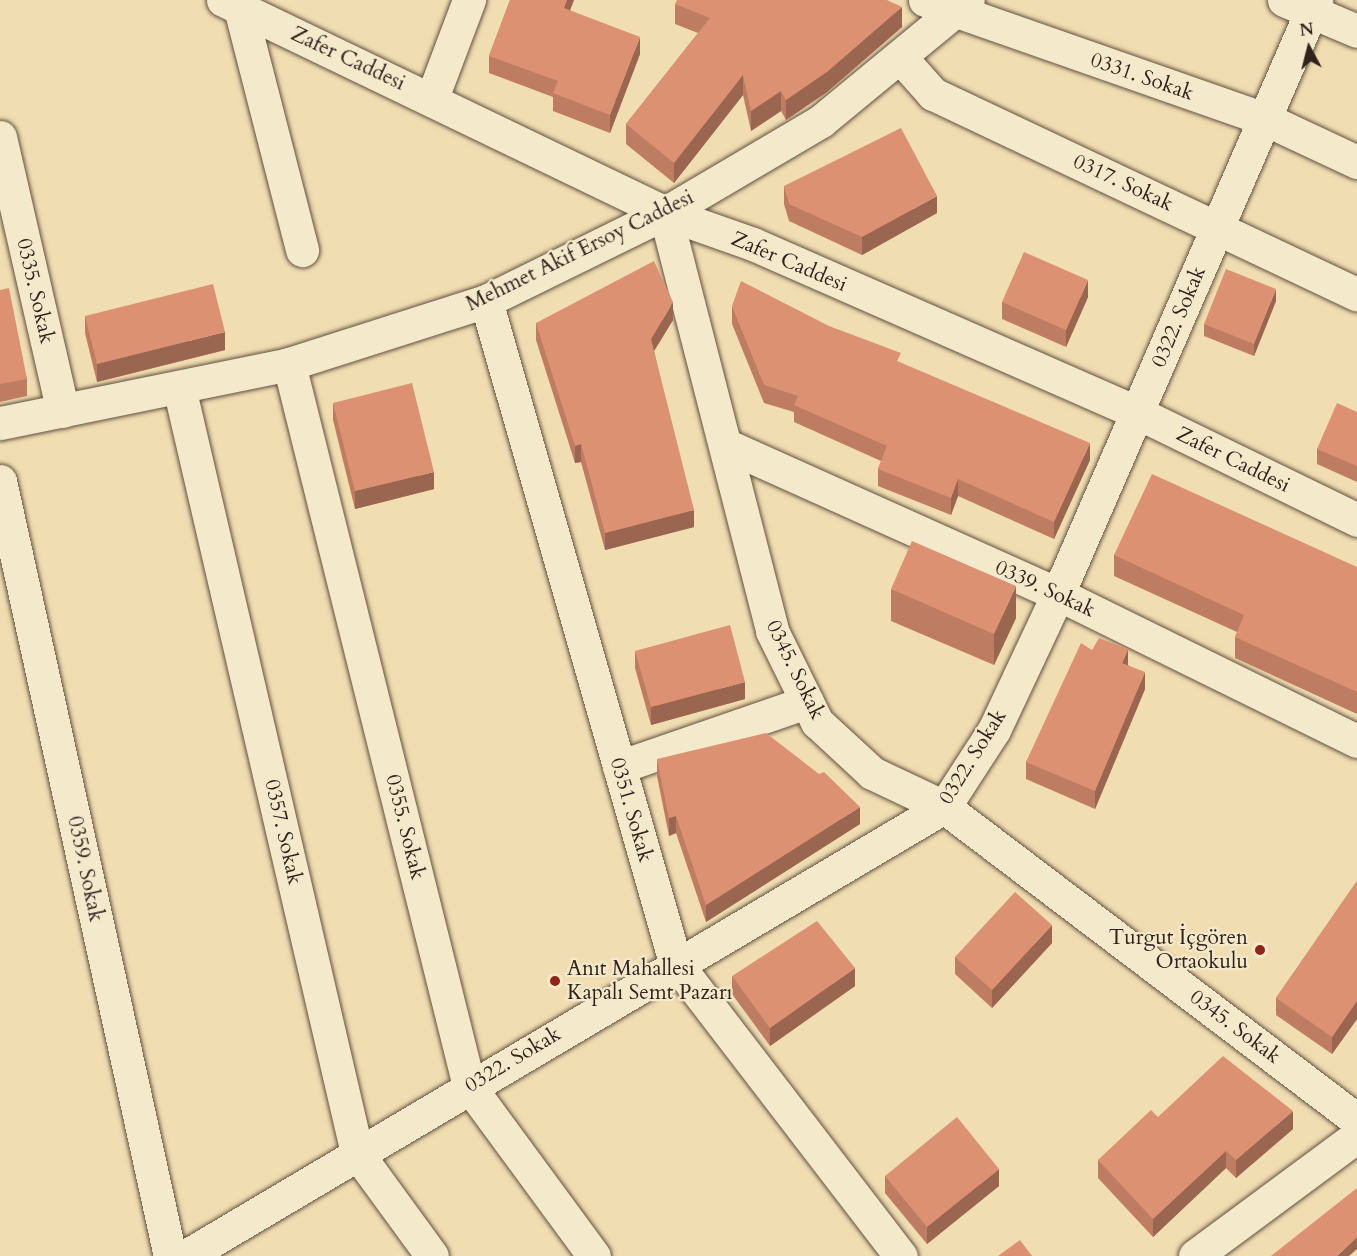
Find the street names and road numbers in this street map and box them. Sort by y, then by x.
street label: Zafer Caddesi [287,22,409,96]
street label: 0331. Sokak [1087,48,1197,106]
street label: 0317. Sokak [1069,149,1177,217]
street label: Mehmet Akif Ersoy Caddesi [462,185,698,317]
street label: Zafer Caddesi [727,226,851,298]
street label: 0335. Sokak [11,236,59,346]
street label: 0322. Sokak [1146,263,1212,371]
street label: Zafer Caddesi [1172,422,1294,498]
street label: 0339. Sokak [991,555,1099,623]
street label: 0345. Sokak [760,616,830,724]
street label: 0322. Sokak [934,705,1012,809]
street label: 0351. Sokak [604,755,658,865]
street label: 0355. Sokak [380,772,430,882]
street label: 0357. Sokak [259,777,307,887]
street label: 0359. Sokak [62,814,108,924]
street label: 0345. Sokak [1185,985,1285,1069]
street label: 0322. Sokak [460,1022,566,1098]

